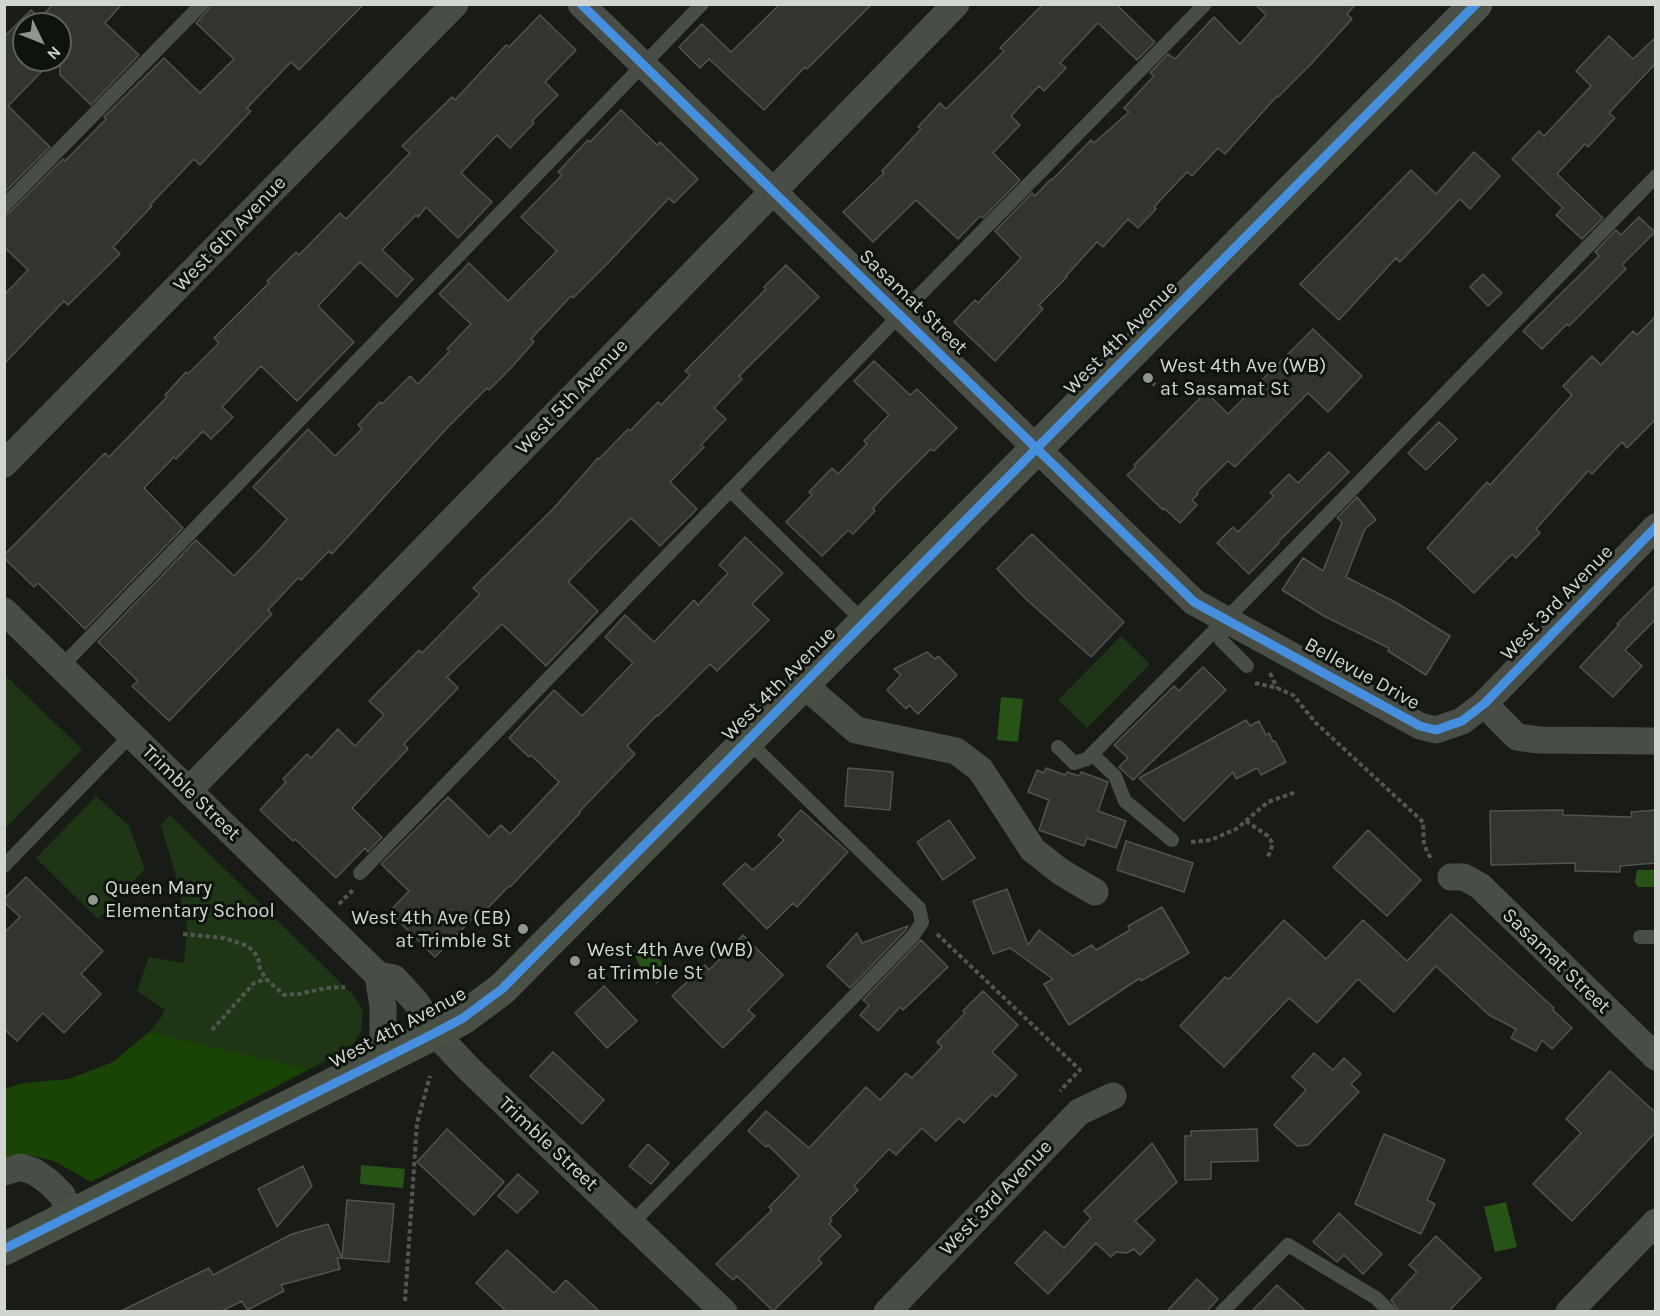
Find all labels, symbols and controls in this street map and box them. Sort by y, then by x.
north arrow [12,12,72,72]
text: N [43,43,65,64]
street label: West 6th Avenue [169,171,291,297]
street label: Sasamat Street [854,244,972,360]
street label: West 4th Avenue [1059,276,1183,400]
street label: West 5th Avenue [511,334,633,460]
place label: West 4th Ave (WB) at Sasamat St [1160,354,1326,401]
marker: West 4th Ave (WB) at Sasamat St [1141,371,1155,385]
street label: West 3rd Avenue [1496,540,1618,666]
street label: West 4th Avenue [717,622,841,746]
street label: Bellevue Drive [1300,632,1424,716]
street label: Trimble Street [137,740,245,846]
place label: Queen Mary Elementary School [105,876,275,923]
marker: Queen Mary Elementary School [86,893,100,907]
street label: Sasamat Street [1497,903,1615,1019]
place label: West 4th Ave (EB) at Trimble St [351,906,511,953]
marker: West 4th Ave (EB) at Trimble St [516,922,530,936]
place label: West 4th Ave (WB) at Trimble St [587,938,753,985]
marker: West 4th Ave (WB) at Trimble St [568,954,582,968]
street label: West 4th Avenue [325,982,471,1074]
street label: Trimble Street [493,1092,603,1196]
street label: West 3rd Avenue [935,1135,1057,1261]

